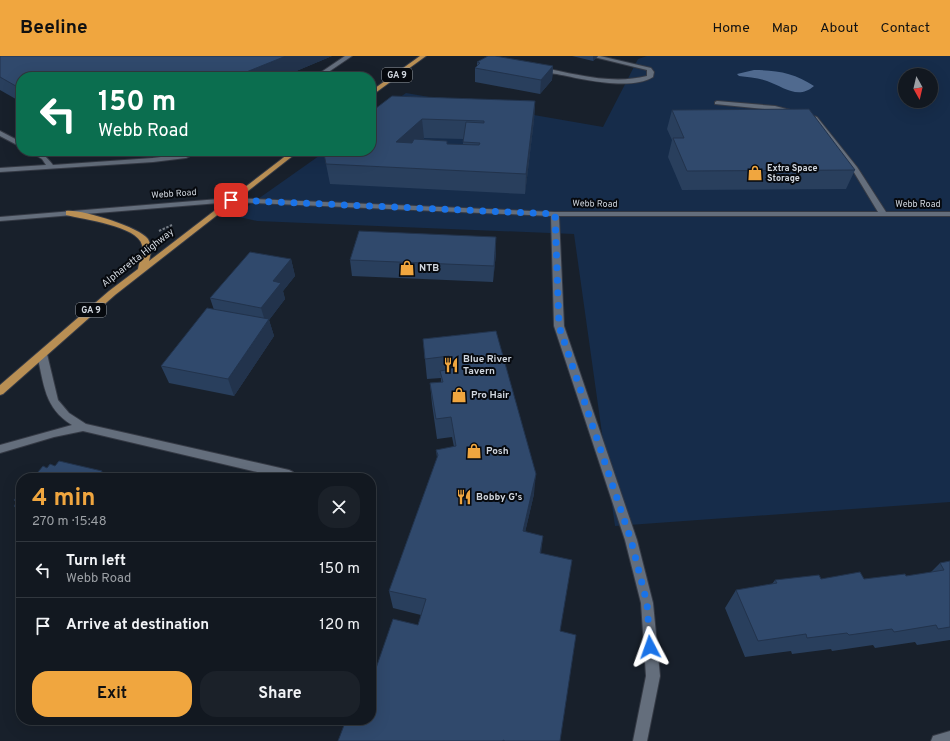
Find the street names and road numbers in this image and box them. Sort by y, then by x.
road number: GA 9 [382,68,412,82]
street label: Webb Road [151,187,197,201]
street label: Webb Road [572,198,618,210]
street label: Webb Road [895,199,941,210]
street label: Alpharetta Highway [99,226,177,290]
road number: GA 9 [76,303,106,317]

